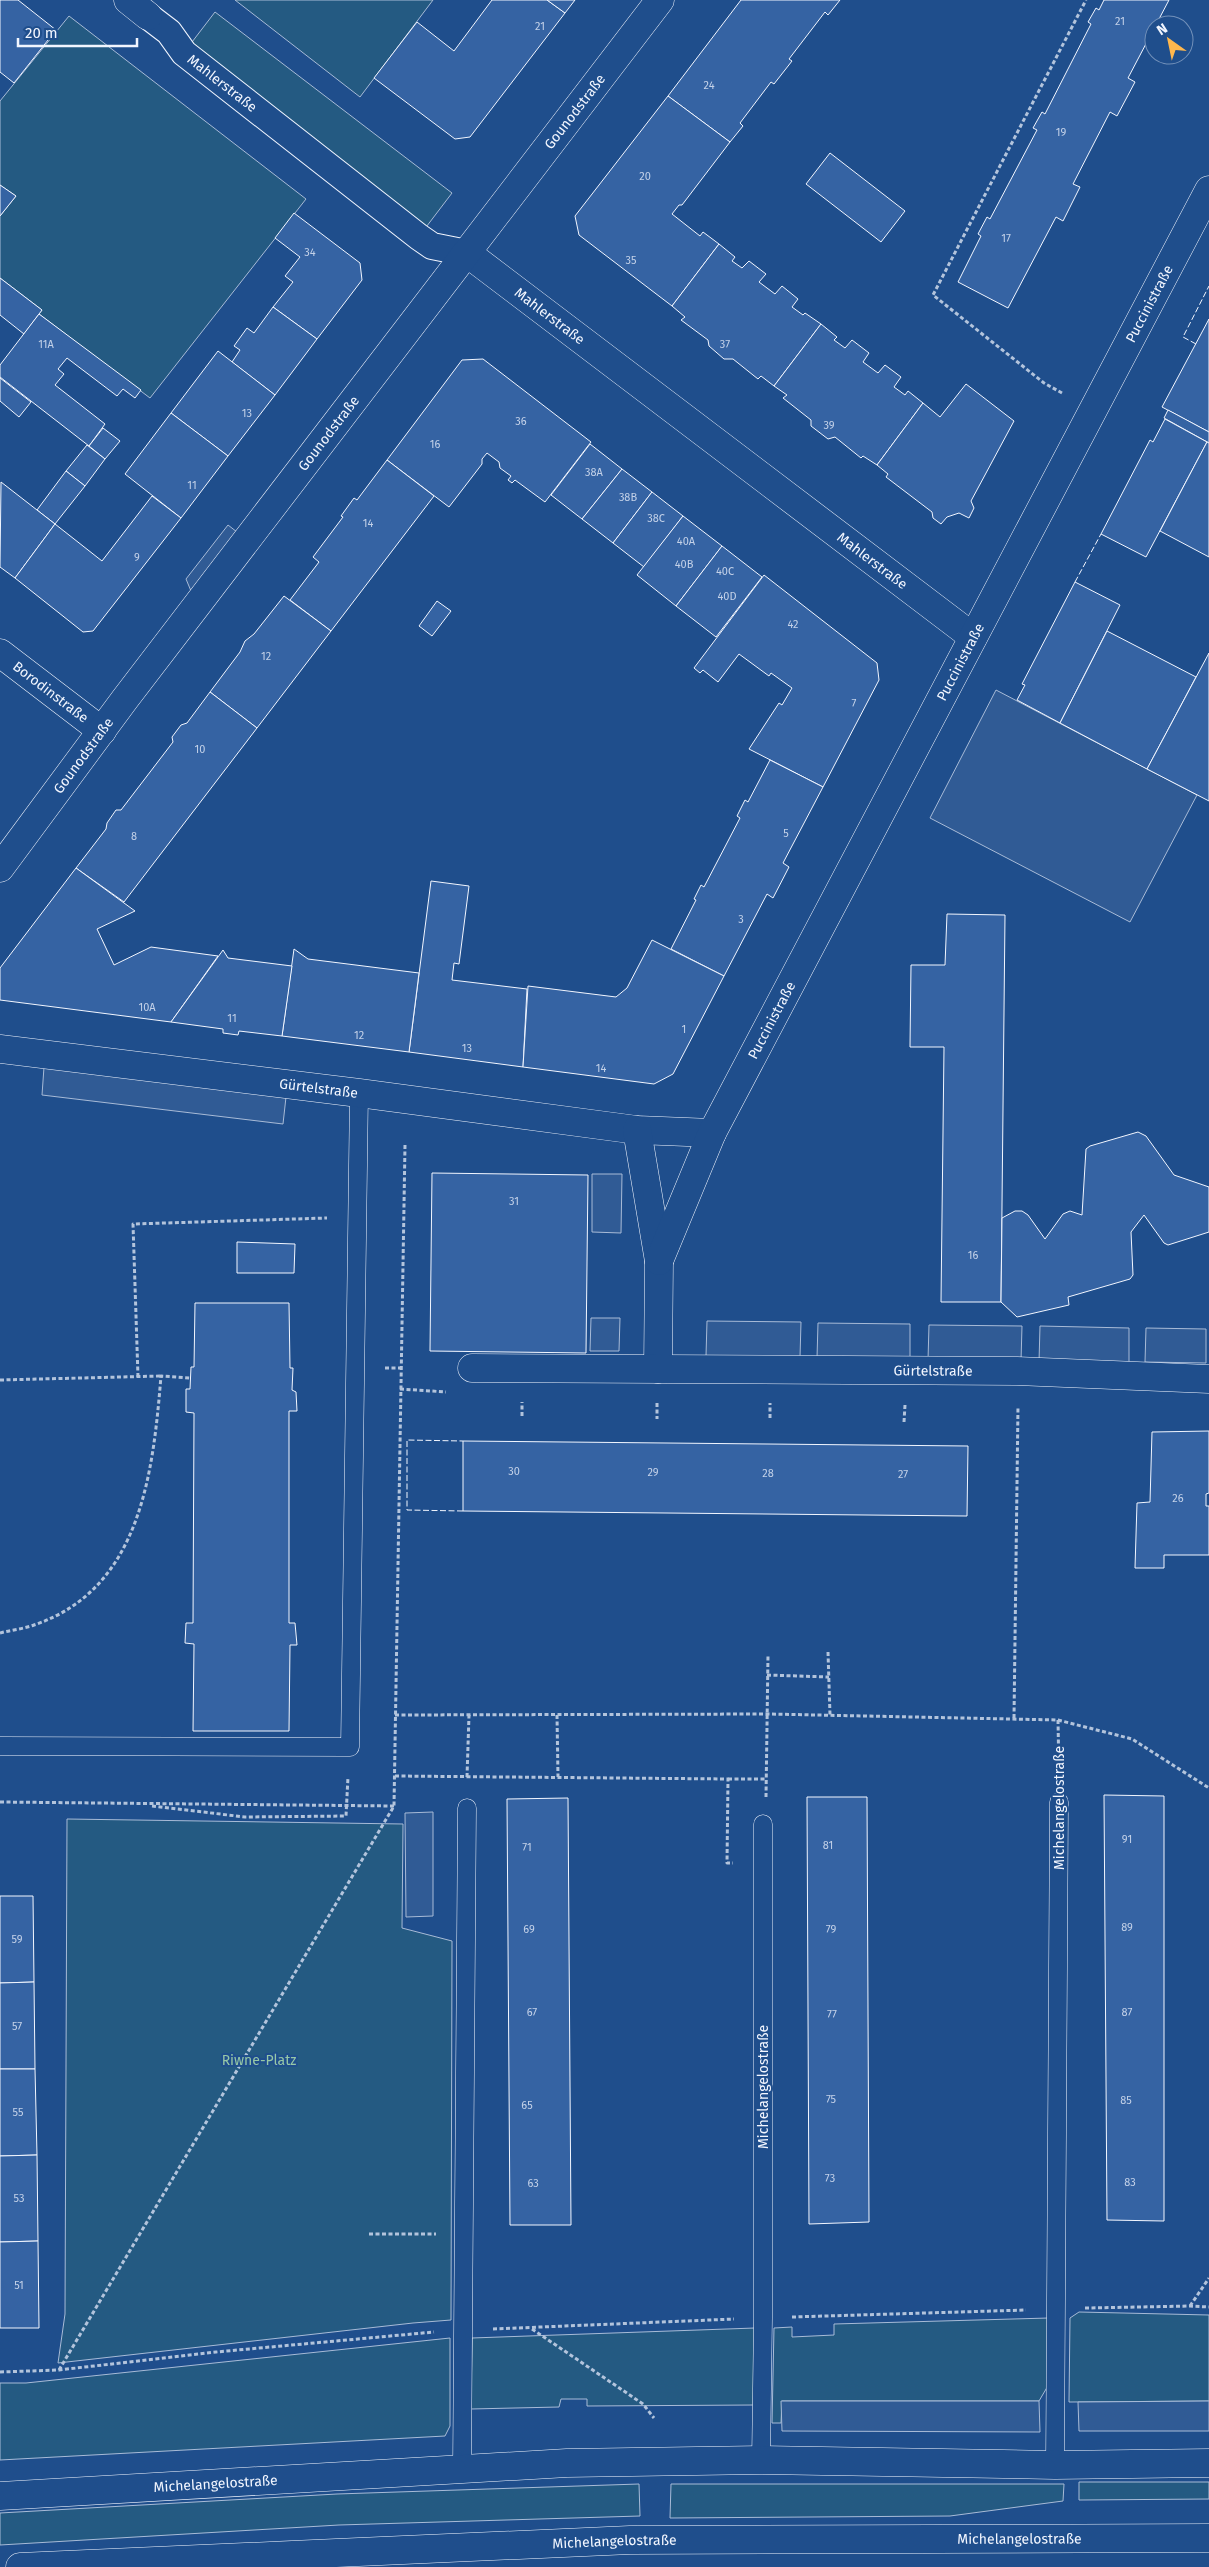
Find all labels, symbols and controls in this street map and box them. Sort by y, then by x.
scale bar [18,15,136,47]
house number: 21 [1115,15,1125,28]
north arrow [1144,15,1194,65]
house number: 21 [535,20,545,33]
text: N [1154,20,1171,39]
text: 20 m [25,24,58,42]
street label: Mahlerstraße [184,51,260,116]
street label: Gounodstraße [541,71,609,153]
house number: 24 [704,79,715,92]
house number: 19 [1056,126,1066,139]
house number: 20 [639,170,651,183]
house number: 17 [1001,232,1011,245]
house number: 34 [304,246,316,259]
house number: 35 [626,254,637,267]
street label: Puccinistraße [1122,262,1177,346]
street label: Mahlerstraße [511,284,588,348]
house number: 11A [38,338,55,351]
house number: 37 [720,338,730,351]
street label: Gounodstraße [295,393,363,474]
house number: 13 [242,407,252,420]
house number: 36 [515,415,527,428]
house number: 39 [823,419,835,432]
house number: 16 [430,438,440,451]
house number: 38A [585,466,604,479]
house number: 11 [187,479,197,492]
house number: 38B [619,491,637,504]
house number: 38C [647,512,665,525]
house number: 14 [363,517,373,530]
street label: Mahlerstraße [834,529,911,593]
house number: 40A [677,535,696,548]
house number: 9 [134,551,140,564]
house number: 40B [675,558,694,571]
house number: 40C [716,565,734,578]
house number: 40D [717,590,737,603]
house number: 42 [787,618,799,631]
street label: Puccinistraße [933,621,988,704]
house number: 12 [261,650,271,663]
street label: Borodinstraße [9,658,92,727]
house number: 7 [852,697,857,710]
street label: Gounodstraße [50,714,117,797]
house number: 10 [195,743,205,756]
house number: 5 [783,827,789,840]
house number: 8 [131,830,137,843]
house number: 3 [738,913,744,926]
street label: Puccinistraße [744,979,799,1062]
house number: 10A [138,1001,156,1014]
house number: 11 [227,1012,237,1025]
house number: 1 [682,1023,686,1036]
house number: 12 [354,1029,364,1042]
house number: 13 [462,1042,472,1055]
house number: 14 [596,1062,606,1075]
street label: Gürtelstraße [278,1075,359,1102]
house number: 31 [509,1195,519,1208]
house number: 16 [968,1249,978,1262]
street label: Gürtelstraße [893,1362,973,1380]
house number: 30 [508,1465,520,1478]
house number: 29 [647,1466,659,1479]
house number: 28 [762,1467,774,1480]
house number: 27 [898,1468,908,1481]
house number: 26 [1172,1492,1184,1505]
street label: Michelangelostraße [1051,1746,1068,1870]
house number: 91 [1122,1833,1132,1846]
house number: 81 [823,1839,833,1852]
house number: 71 [522,1841,532,1854]
house number: 89 [1121,1921,1133,1934]
house number: 69 [523,1923,535,1936]
house number: 79 [826,1923,836,1936]
house number: 59 [11,1933,23,1946]
house number: 67 [527,2006,537,2019]
house number: 87 [1122,2006,1133,2019]
house number: 77 [827,2008,837,2021]
house number: 57 [12,2020,22,2033]
street label: Michelangelostraße [755,2025,772,2149]
park label: Riwne-Platz [222,2052,296,2069]
house number: 75 [826,2093,837,2106]
house number: 85 [1120,2094,1132,2107]
house number: 65 [521,2099,533,2112]
house number: 55 [13,2106,24,2119]
house number: 73 [825,2172,835,2185]
house number: 83 [1124,2176,1136,2189]
house number: 63 [527,2177,539,2190]
house number: 53 [14,2192,24,2205]
house number: 51 [14,2279,24,2292]
street label: Michelangelostraße [153,2472,278,2496]
street label: Michelangelostraße [957,2530,1082,2548]
street label: Michelangelostraße [552,2532,677,2552]

